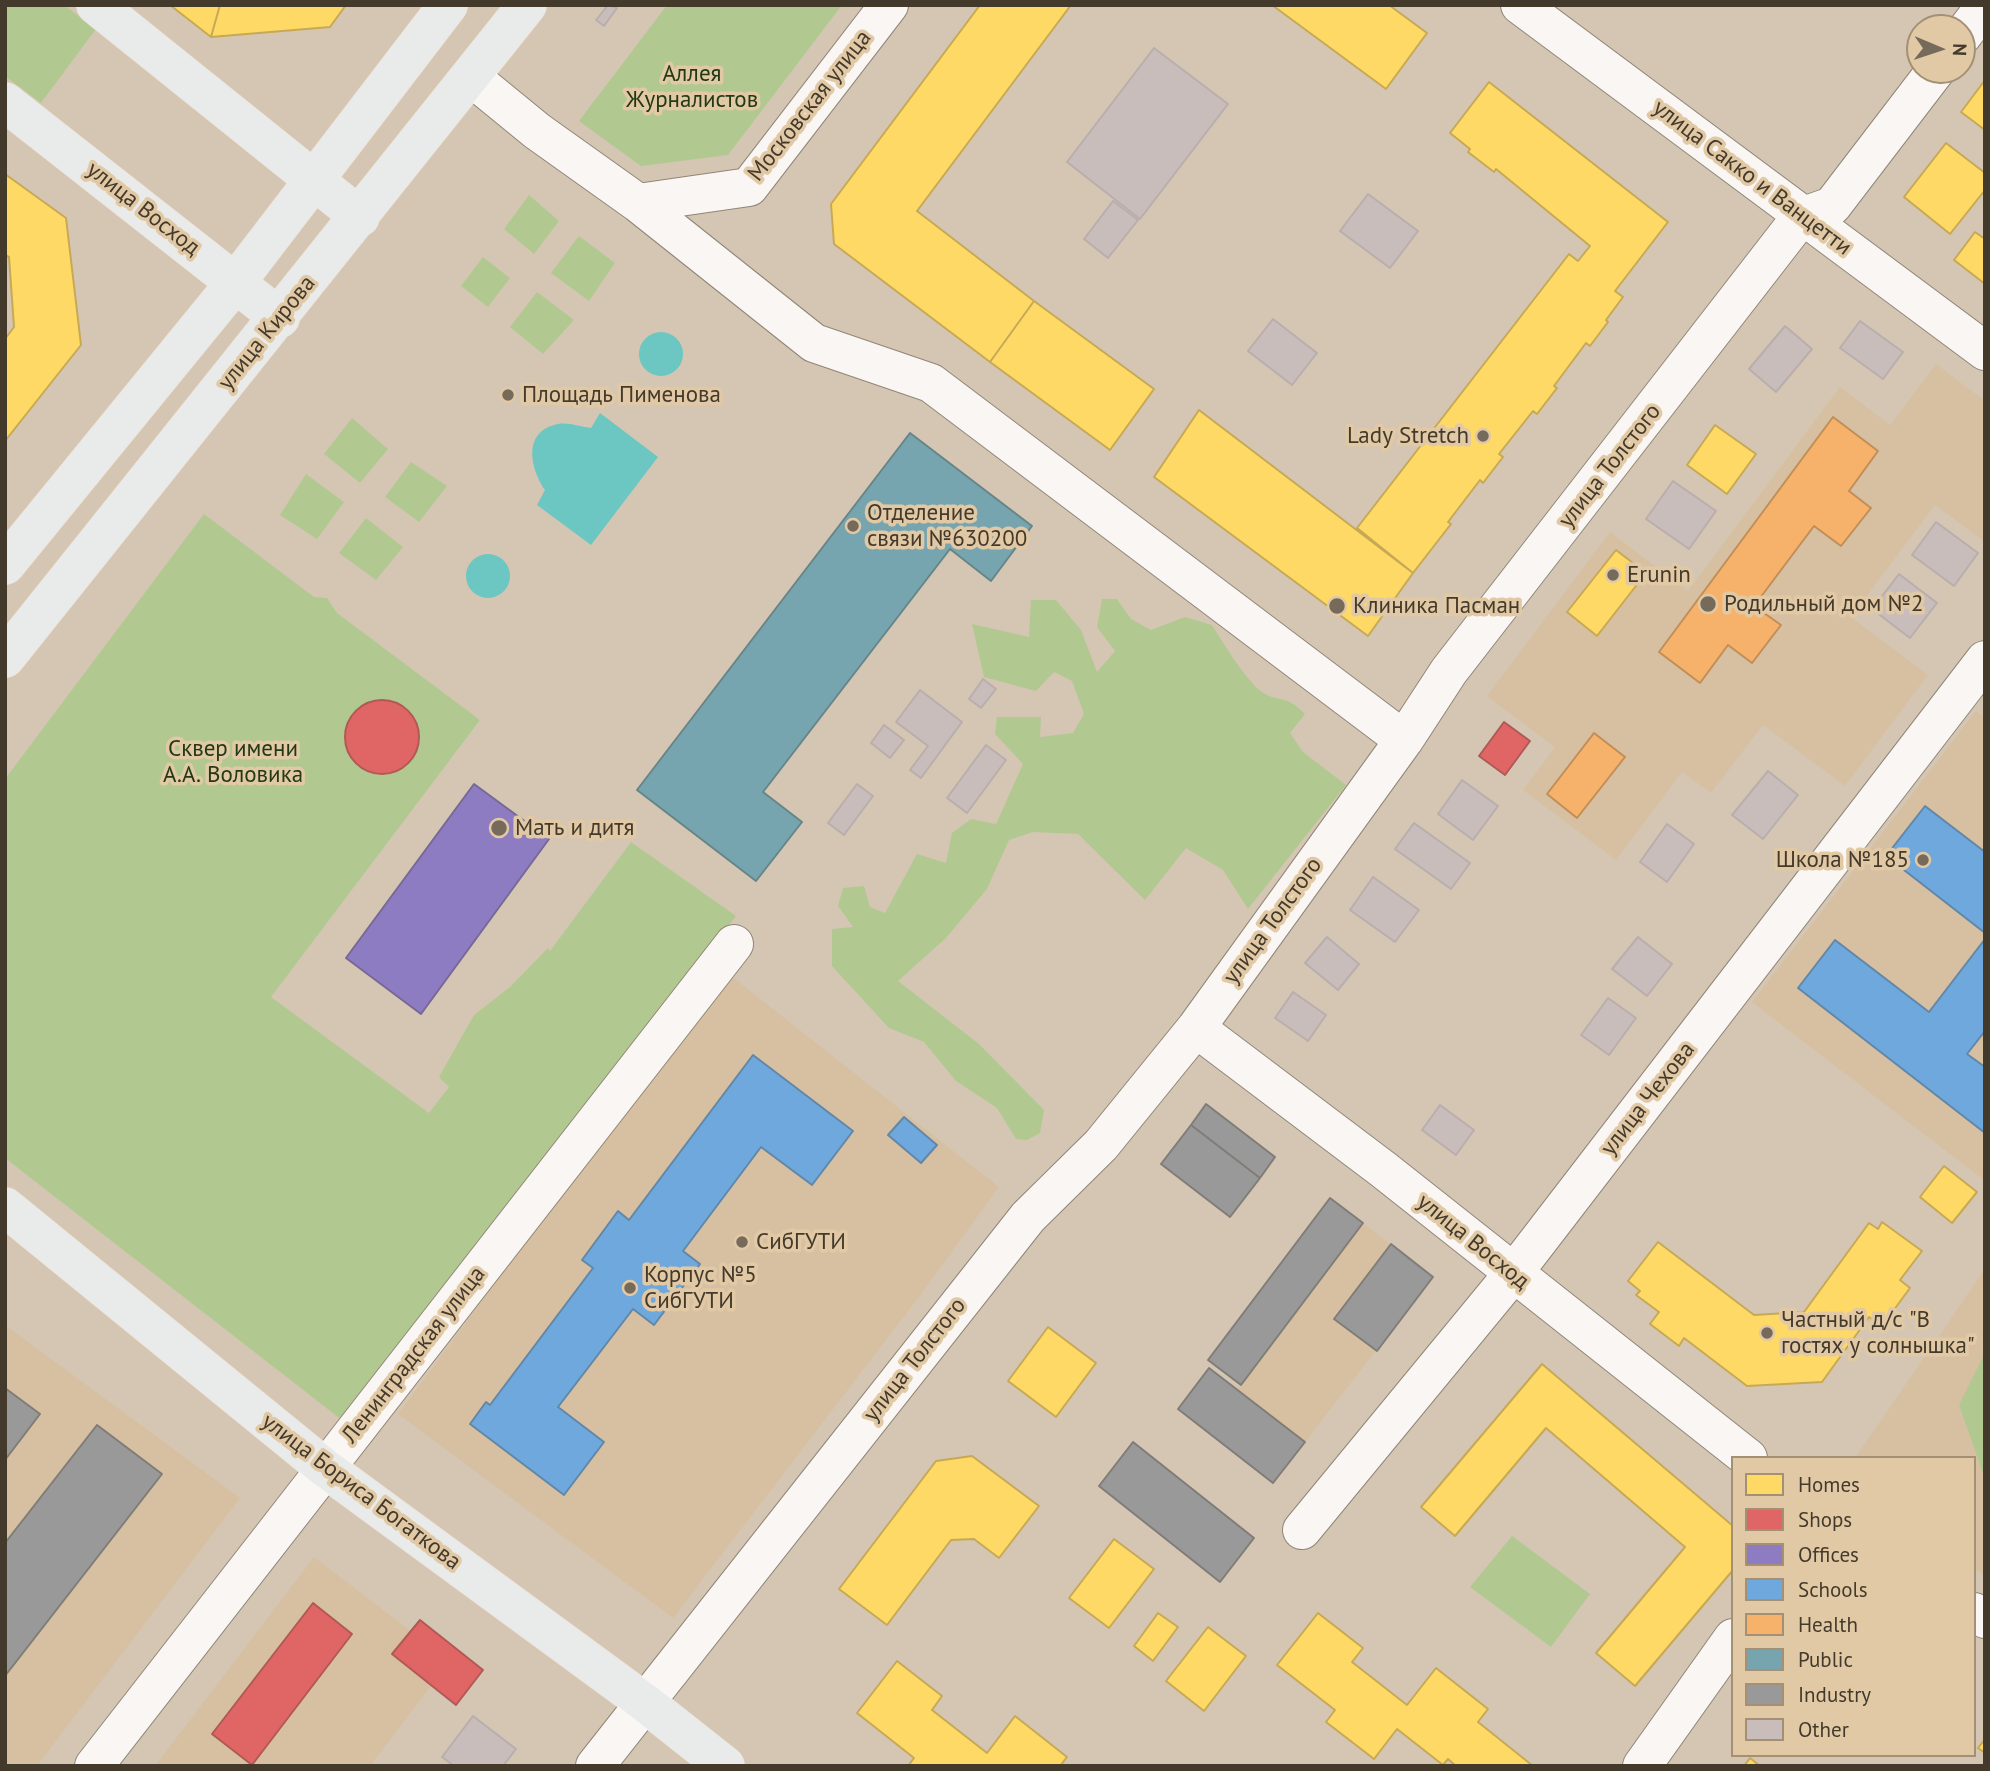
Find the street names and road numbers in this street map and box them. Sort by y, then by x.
street label: Московская улица [743,25,877,187]
street label: улица Сакко и Ванцетти [1647,94,1857,262]
street label: улица Восход [81,156,205,262]
street label: улица Кирова [213,270,321,396]
street label: улица Толстого [1553,398,1667,534]
street label: улица Толстого [1218,852,1328,990]
street label: улица Чехова [1595,1037,1701,1161]
street label: улица Восход [1411,1188,1535,1296]
street label: Ленинградская улица [336,1261,492,1449]
street label: улица Толстого [858,1292,972,1428]
street label: улица Бориса Богаткова [256,1408,466,1576]

